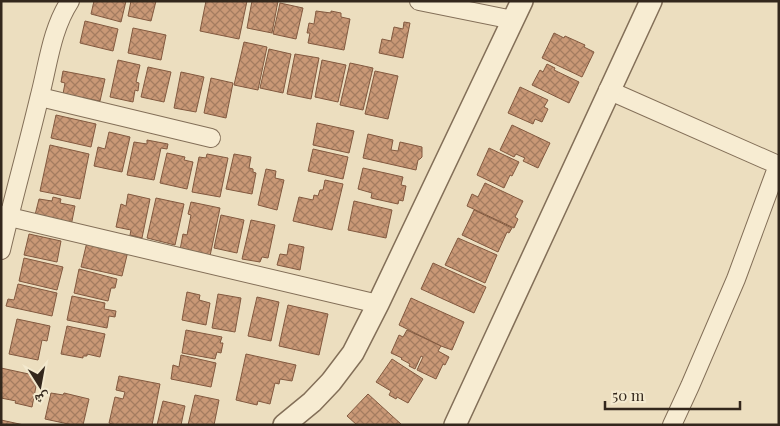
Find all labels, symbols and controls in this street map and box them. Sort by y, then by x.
north arrow [15,361,65,411]
scale bar [605,378,740,410]
text: 50 m [612,385,645,405]
text: ش [33,389,52,410]

